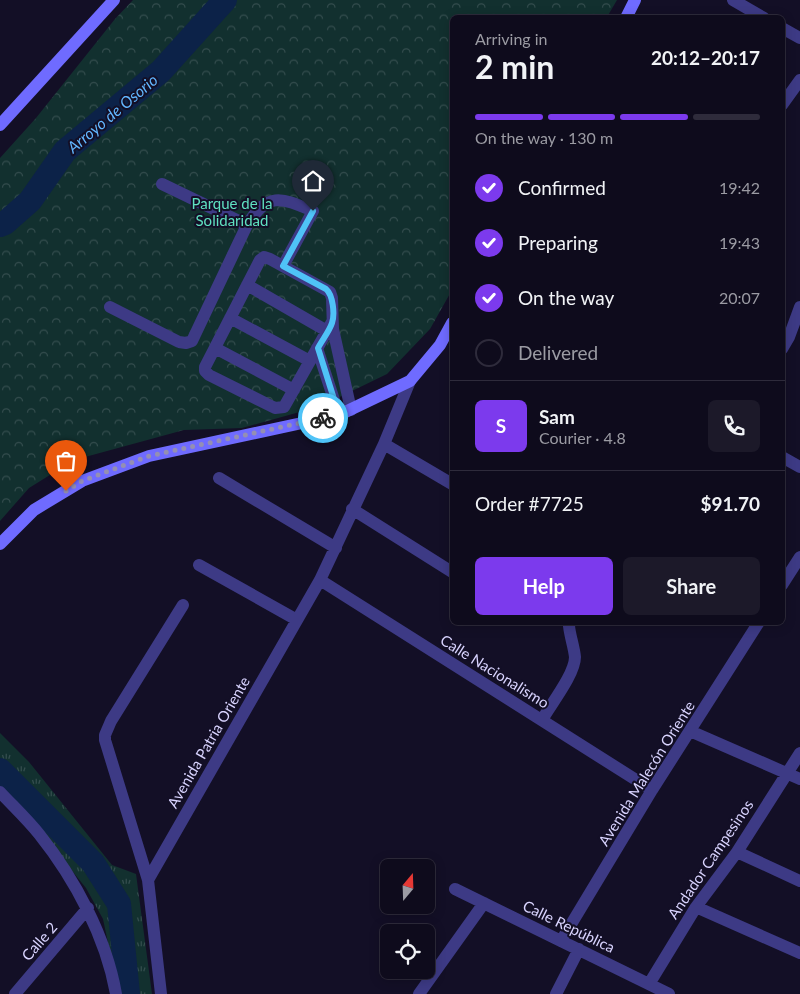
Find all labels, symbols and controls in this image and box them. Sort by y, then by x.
text: Arriving in [475,29,548,48]
text: 20:12–20:17 [651,46,760,69]
text: 2 min [475,47,554,86]
water label: Arroyo de Osorio [62,70,161,157]
text: On the way · 130 m [475,128,613,147]
pin [292,160,334,211]
icon: home [299,167,327,195]
icon: check [475,174,503,202]
text: Confirmed [518,176,606,199]
text: 19:42 [719,178,760,197]
park label: Parque de la Solidaridad [191,194,273,229]
icon: check [475,229,503,257]
text: Preparing [518,231,598,254]
text: 19:43 [719,233,760,252]
icon: check [475,284,503,312]
text: On the way [518,286,614,309]
text: 20:07 [719,288,760,307]
text: Delivered [518,341,598,364]
courier [298,393,348,443]
button: phone [708,400,760,452]
icon: bike [309,404,337,432]
text: Sam [539,405,575,428]
text: S [496,414,506,437]
text: Courier · 4.8 [539,428,626,447]
pin [45,440,87,491]
icon: bag [52,447,80,475]
text: Order #7725 [475,492,584,515]
text: $91.70 [700,492,760,515]
button: Help [475,557,613,615]
button: Share [623,557,760,615]
street label: Calle Nacionalismo [437,630,553,712]
street label: Avenida Patria Oriente [163,673,253,811]
street label: Avenida Malecón Oriente [594,697,698,849]
street label: Andador Campesinos [663,796,757,922]
north arrow [380,859,435,914]
map controls [380,859,435,979]
street label: Calle República [520,896,618,956]
street label: Calle 2 [17,918,61,964]
button: locate [380,924,435,979]

